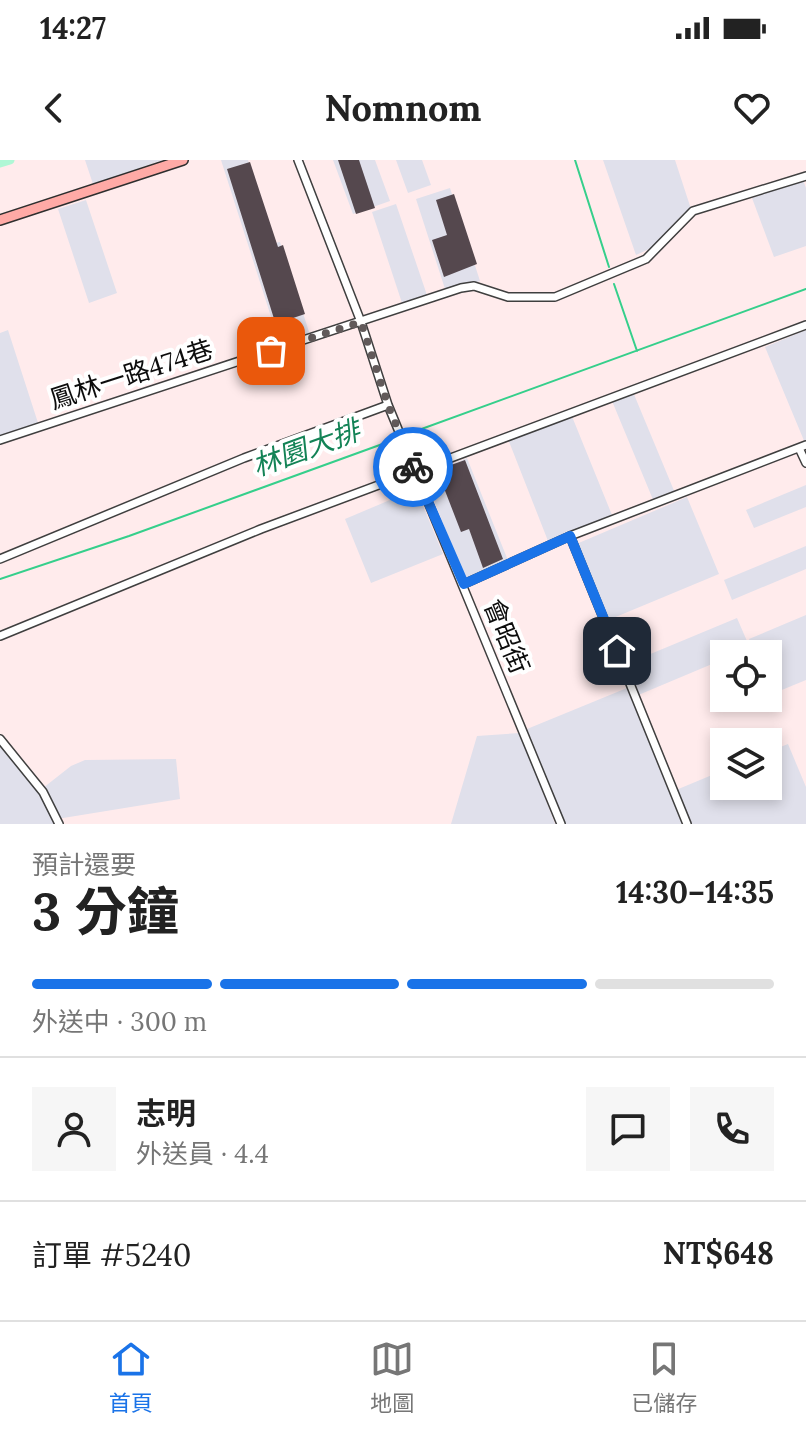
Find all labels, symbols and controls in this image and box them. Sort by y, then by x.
text: 14:27 [40,9,106,47]
text: Nomnom [325,85,481,131]
icon: back [32,86,76,130]
icon: heart [730,86,774,130]
pin [237,317,305,385]
icon: bag [249,329,293,373]
street label: 鳳林一路474巷 [45,332,217,416]
water label: 林園大排 [247,411,369,484]
courier [373,427,453,507]
icon: bike [391,445,435,489]
street label: 會昭街 [477,594,537,678]
pin [583,617,651,685]
icon: home [595,629,639,673]
map controls [710,640,782,800]
button: locate [710,640,782,712]
button: layers [710,728,782,800]
text: 預計還要 [32,848,136,881]
text: 14:30–14:35 [616,873,774,911]
text: 3 分鐘 [32,878,179,944]
text: 外送中 · 300 m [32,1005,207,1038]
button: person [32,1087,116,1171]
button: chat [586,1087,670,1171]
button: phone [690,1087,774,1171]
text: 志明 [136,1094,196,1132]
text: 外送員 · 4.4 [136,1137,269,1170]
text: NT$648 [663,1234,774,1272]
text: 訂單 #5240 [32,1236,191,1274]
tab: 首頁 [109,1337,153,1417]
tab: 地圖 [370,1337,414,1417]
tab: 已儲存 [631,1337,697,1417]

